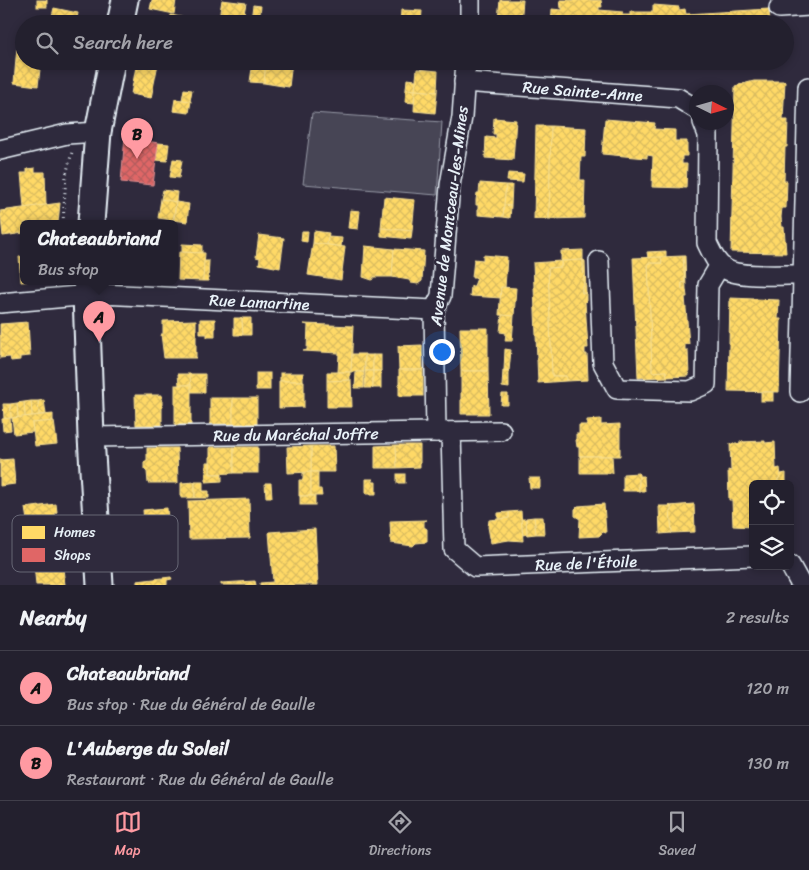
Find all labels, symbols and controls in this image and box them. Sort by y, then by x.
search box [15,15,794,70]
text: Search here [73,26,173,59]
icon: search [33,29,61,57]
street label: Rue Sainte-Anne [522,72,644,110]
north arrow [689,85,734,130]
street label: Avenue de Montceau-les-Mines [421,104,477,329]
pin: B [121,118,153,159]
popup [20,220,178,285]
text: Chateaubriand [38,222,160,255]
text: Bus stop [38,255,99,284]
street label: Rue Lamartine [209,285,310,319]
pin: A [83,301,115,342]
your location [429,339,455,365]
street label: Rue du Maréchal Joffre [213,418,379,450]
map controls [749,480,794,570]
button: locate [749,480,794,525]
legend [12,515,178,572]
text: Homes [54,520,96,545]
button: layers [749,525,794,570]
text: Shops [54,543,91,568]
street label: Rue de l'Étoile [535,546,638,579]
text: Nearby [20,599,86,637]
text: 2 results [726,603,789,632]
text: Chateaubriand [67,657,189,690]
text: A [31,674,41,703]
text: 120 m [746,674,789,703]
text: Bus stop · Rue du Général de Gaulle [67,690,315,719]
text: L'Auberge du Soleil [67,732,229,765]
text: B [31,749,41,778]
text: 130 m [747,749,789,778]
text: Restaurant · Rue du Général de Gaulle [67,765,334,794]
tab: Map [114,808,142,863]
tab: Directions [369,808,431,863]
tab: Saved [659,808,695,863]

